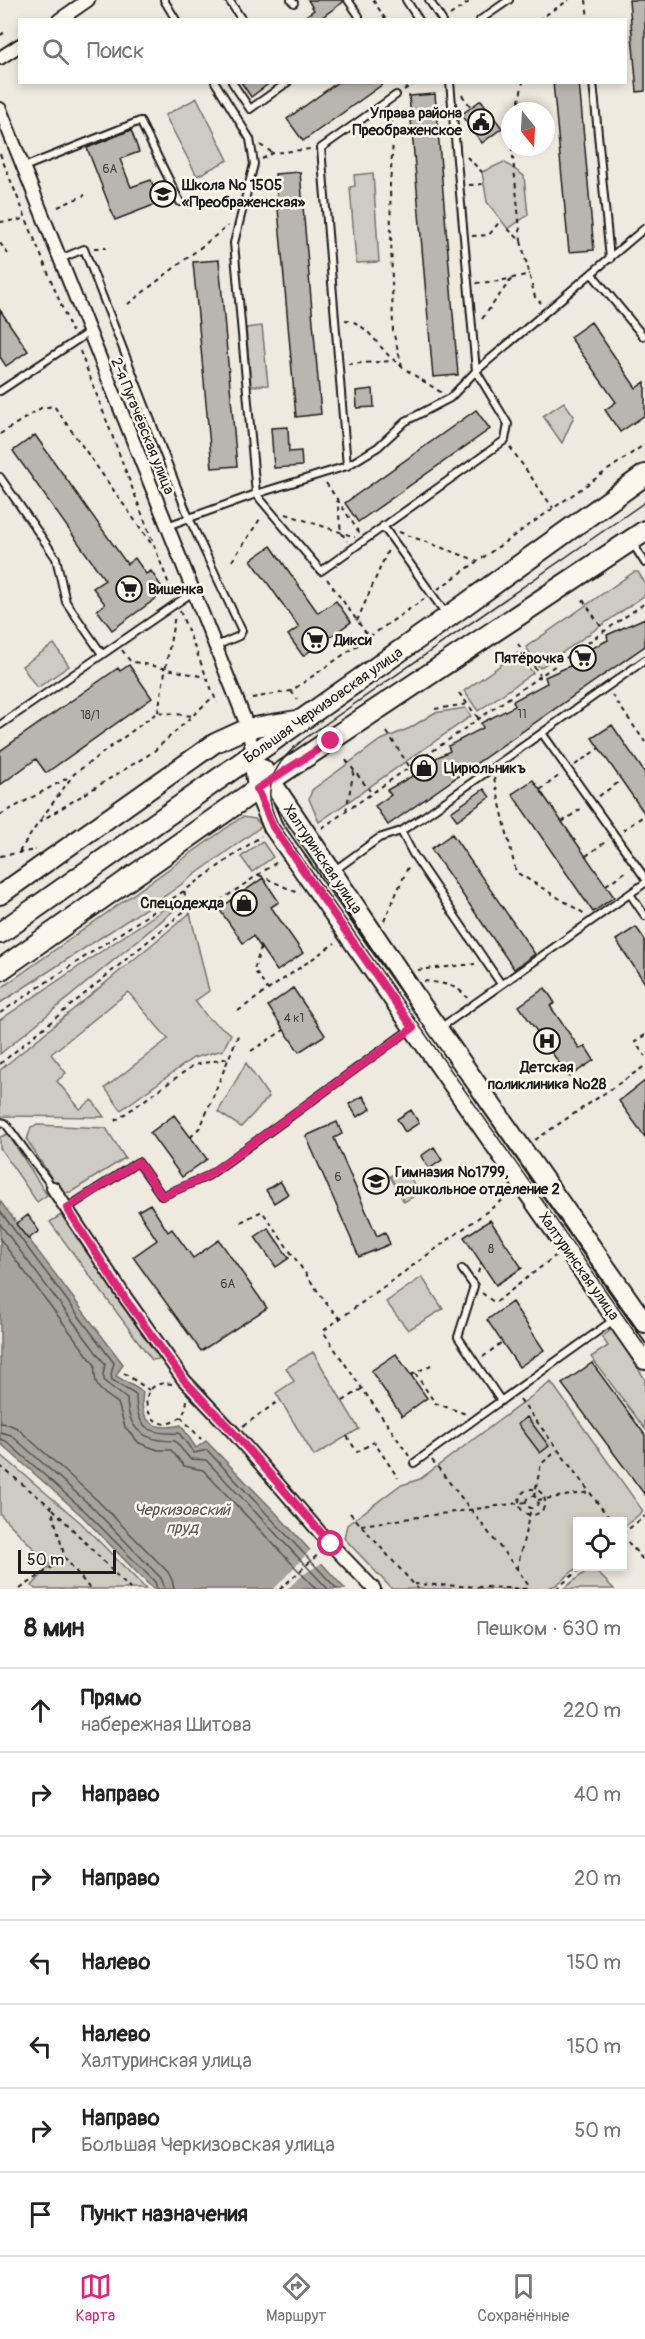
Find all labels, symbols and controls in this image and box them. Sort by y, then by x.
search box [18,18,627,84]
icon: search [39,35,72,68]
text: Поиск [87,37,144,65]
north arrow [501,102,555,156]
place label: Управа района Преображенское [353,104,463,140]
public building icon: Управа района Преображенское [466,107,496,137]
house number: 6А [103,162,118,177]
place label: Школа № 1505 «Преображенская» [181,176,306,212]
school or university icon: Школа № 1505 «Преображенская» [148,179,178,209]
street label: 2-я Пугачёвская улица [106,355,179,497]
supermarket icon: Вишенка [114,574,144,604]
place label: Вишенка [148,580,203,599]
supermarket icon: Дикси [300,625,330,655]
place label: Дикси [333,631,372,650]
street label: Большая Черкизовская улица [240,643,407,768]
supermarket icon: Пятёрочка [568,643,598,673]
place label: Пятёрочка [495,649,564,668]
house number: 11 [517,707,527,722]
house number: 18/1 [80,708,100,723]
route end [317,727,343,753]
shop icon: Цирюльникъ [409,753,439,783]
place label: Цирюльникъ [444,759,526,778]
street label: Халтуринская улица [279,801,366,918]
shop icon: Спецодежда [229,888,259,918]
place label: Спецодежда [140,894,224,913]
house number: 4 к1 [284,1011,304,1026]
hospital icon: Детская поликлиника №28 [532,1026,562,1056]
place label: Детская поликлиника №28 [488,1058,607,1094]
place label: Гимназия №1799, дошкольное отделение 2 [394,1163,560,1199]
school or university icon: Гимназия №1799, дошкольное отделение 2 [361,1166,391,1196]
house number: 6 [335,1170,342,1185]
street label: Халтуринская улица [534,1208,623,1324]
house number: 8 [488,1242,494,1257]
house number: 6А [221,1277,236,1292]
water label: Черкизовский пруд [134,1500,231,1538]
map controls [573,1517,627,1571]
button: locate [573,1517,627,1571]
route start [317,1530,343,1556]
scale bar [18,1547,116,1574]
text: 50 m [27,1550,64,1570]
text: 8 мин [24,1612,84,1644]
text: Пешком · 630 m [477,1616,621,1641]
text: Прямо [81,1684,141,1712]
icon: ahead [24,1694,57,1727]
text: 220 m [563,1698,621,1723]
text: набережная Шитова [81,1712,251,1737]
icon: right [24,1778,57,1811]
text: Направо [81,1780,160,1808]
text: 40 m [574,1782,621,1807]
icon: right [24,1862,57,1895]
text: Направо [81,1864,160,1892]
text: 20 m [574,1866,621,1891]
icon: left [24,1946,57,1979]
text: Налево [81,1948,150,1976]
text: 150 m [567,1950,621,1975]
text: Налево [81,2020,150,2048]
icon: left [24,2030,57,2063]
text: 150 m [567,2034,621,2059]
text: Халтуринская улица [81,2048,252,2073]
text: Направо [81,2104,160,2132]
icon: right [24,2114,57,2147]
text: 50 m [574,2118,621,2143]
text: Большая Черкизовская улица [81,2132,335,2157]
icon: arrive [24,2198,57,2231]
text: Пункт назначения [81,2200,248,2228]
tab: Карта [75,2270,115,2326]
tab: Маршрут [266,2270,326,2326]
tab: Сохранённые [477,2270,570,2326]

